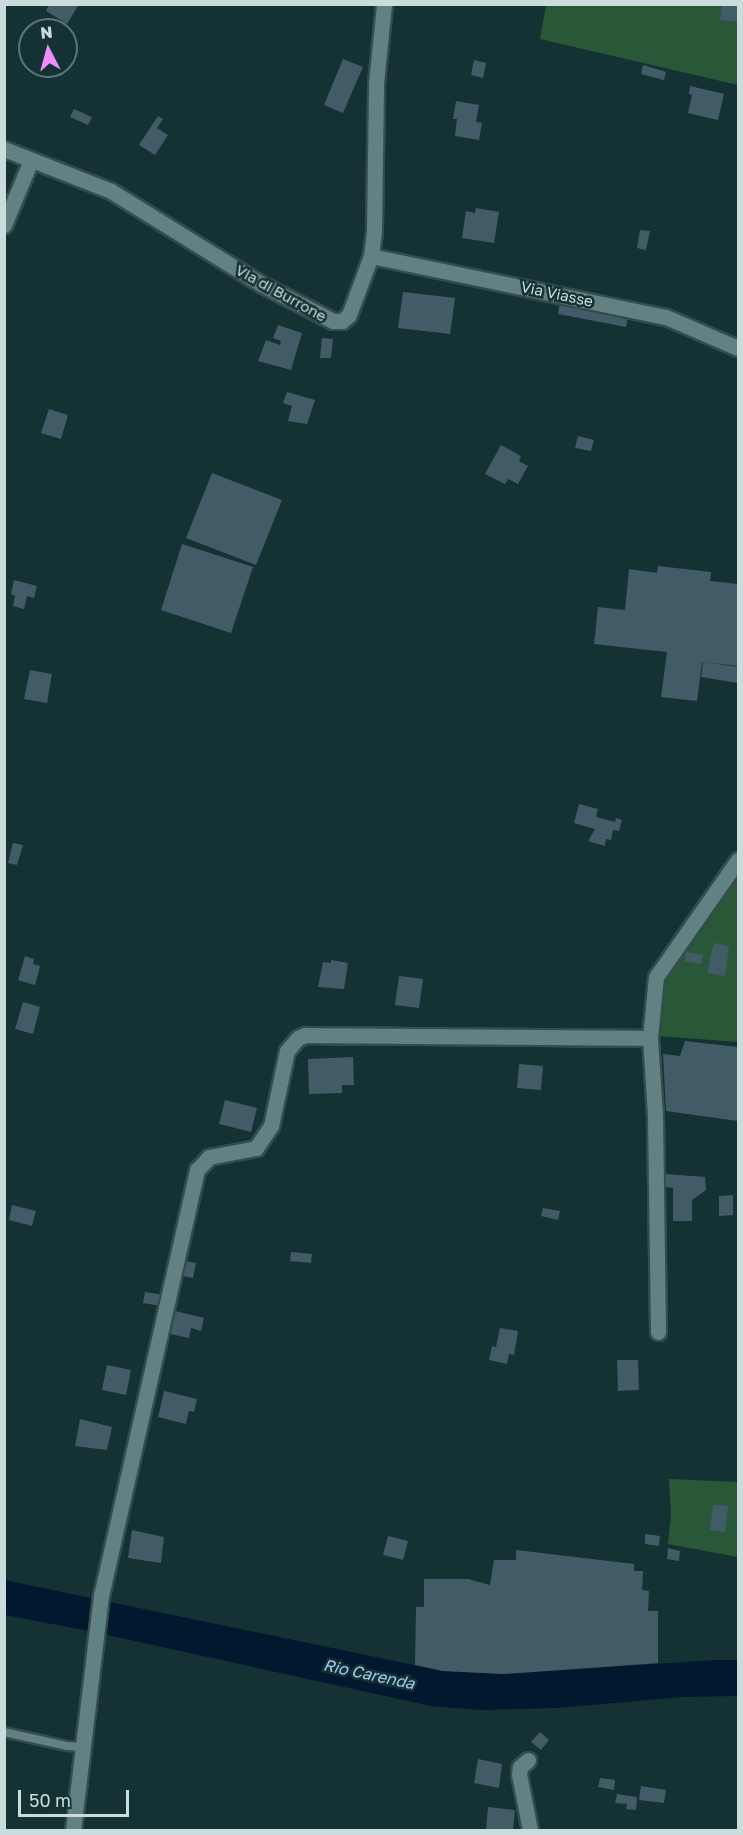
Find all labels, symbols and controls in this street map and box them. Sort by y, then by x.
north arrow [18,18,78,78]
text: N [39,22,53,43]
street label: Via di Burrone [233,261,329,325]
street label: Via Viasse [519,278,595,310]
water label: Rio Carenda [322,1655,416,1693]
scale bar [21,1778,132,1816]
text: 50 m [29,1789,71,1811]

